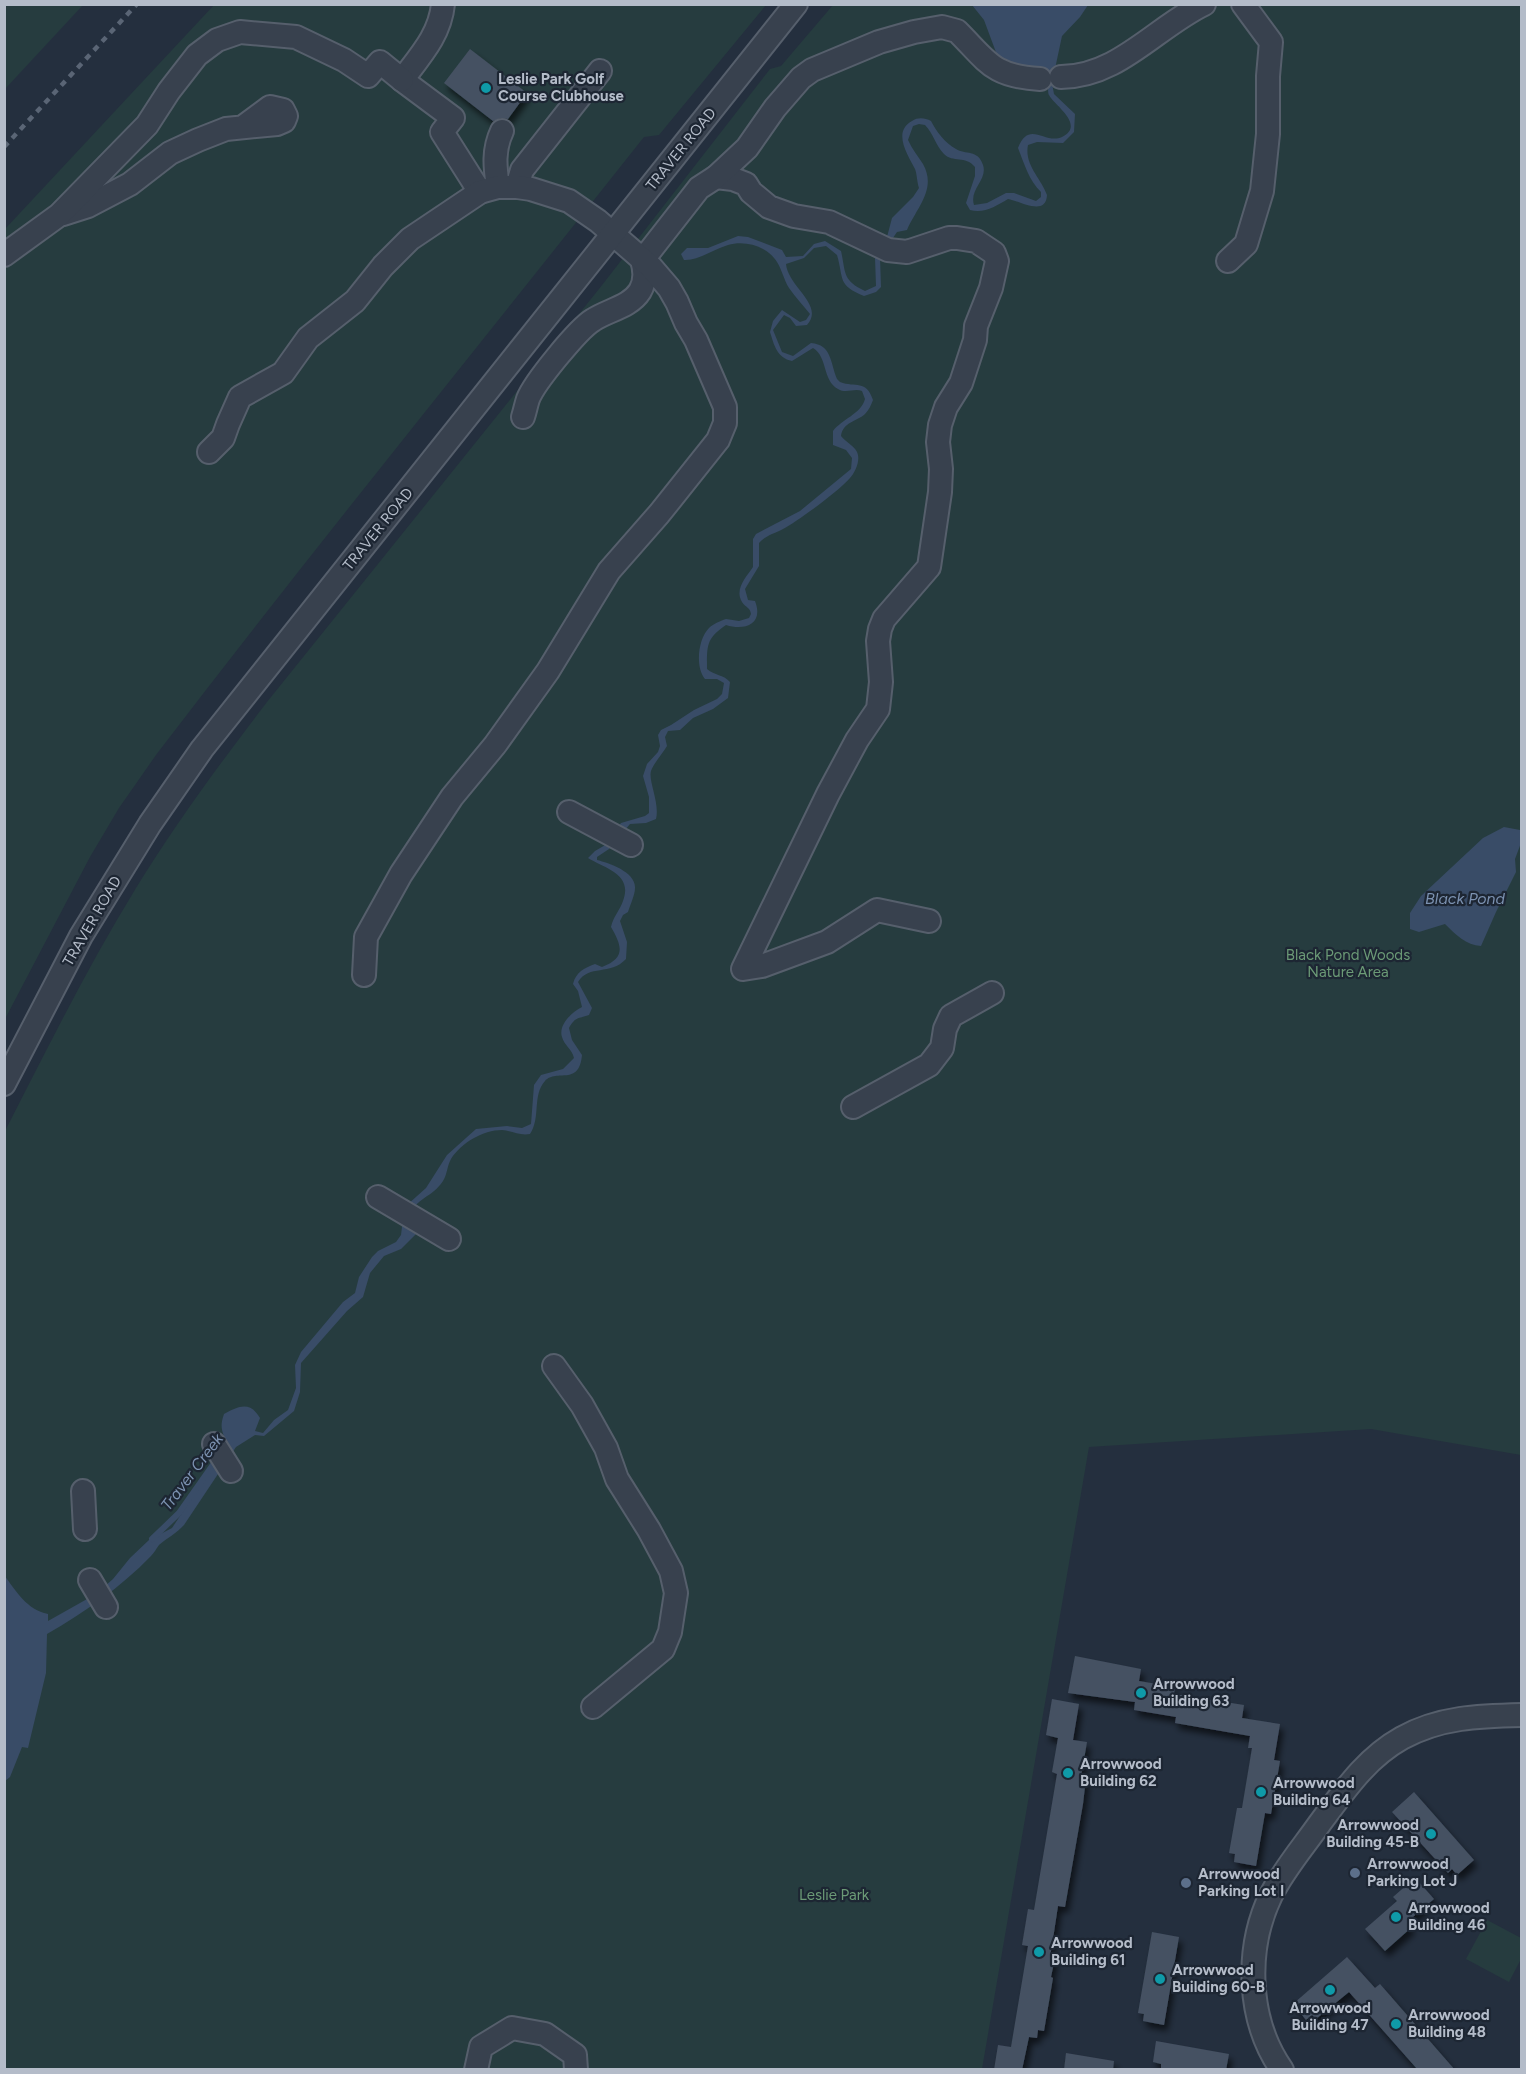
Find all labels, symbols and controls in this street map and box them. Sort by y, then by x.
place label: Leslie Park Golf Course Clubhouse [498,70,624,105]
marker: Leslie Park Golf Course Clubhouse [479,81,493,95]
street label: TRAVER ROAD [642,104,720,194]
street label: TRAVER ROAD [339,484,417,574]
street label: TRAVER ROAD [59,873,125,969]
water label: Black Pond [1425,889,1506,908]
park label: Black Pond Woods Nature Area [1286,946,1410,981]
water label: Traver Creek [157,1429,228,1514]
place label: Arrowwood Building 63 [1153,1675,1235,1710]
marker: Arrowwood Building 63 [1134,1686,1148,1700]
place label: Arrowwood Building 62 [1080,1755,1162,1790]
marker: Arrowwood Building 62 [1061,1766,1075,1780]
place label: Arrowwood Building 64 [1273,1774,1355,1809]
marker: Arrowwood Building 64 [1254,1785,1268,1799]
place label: Arrowwood Building 45-B [1326,1816,1419,1851]
marker: Arrowwood Building 45-B [1424,1827,1438,1841]
place label: Arrowwood Parking Lot J [1367,1855,1457,1890]
place label: Arrowwood Parking Lot I [1198,1865,1284,1900]
marker: Arrowwood Parking Lot J [1348,1866,1362,1880]
marker: Arrowwood Parking Lot I [1179,1876,1193,1890]
park label: Leslie Park [799,1886,870,1904]
place label: Arrowwood Building 46 [1408,1899,1490,1934]
marker: Arrowwood Building 46 [1389,1910,1403,1924]
place label: Arrowwood Building 61 [1051,1934,1133,1969]
marker: Arrowwood Building 61 [1032,1945,1046,1959]
place label: Arrowwood Building 60-B [1172,1961,1265,1996]
marker: Arrowwood Building 60-B [1153,1972,1167,1986]
marker: Arrowwood Building 47 [1323,1983,1337,1997]
place label: Arrowwood Building 47 [1289,1999,1371,2034]
place label: Arrowwood Building 48 [1408,2006,1490,2041]
marker: Arrowwood Building 48 [1389,2017,1403,2031]

